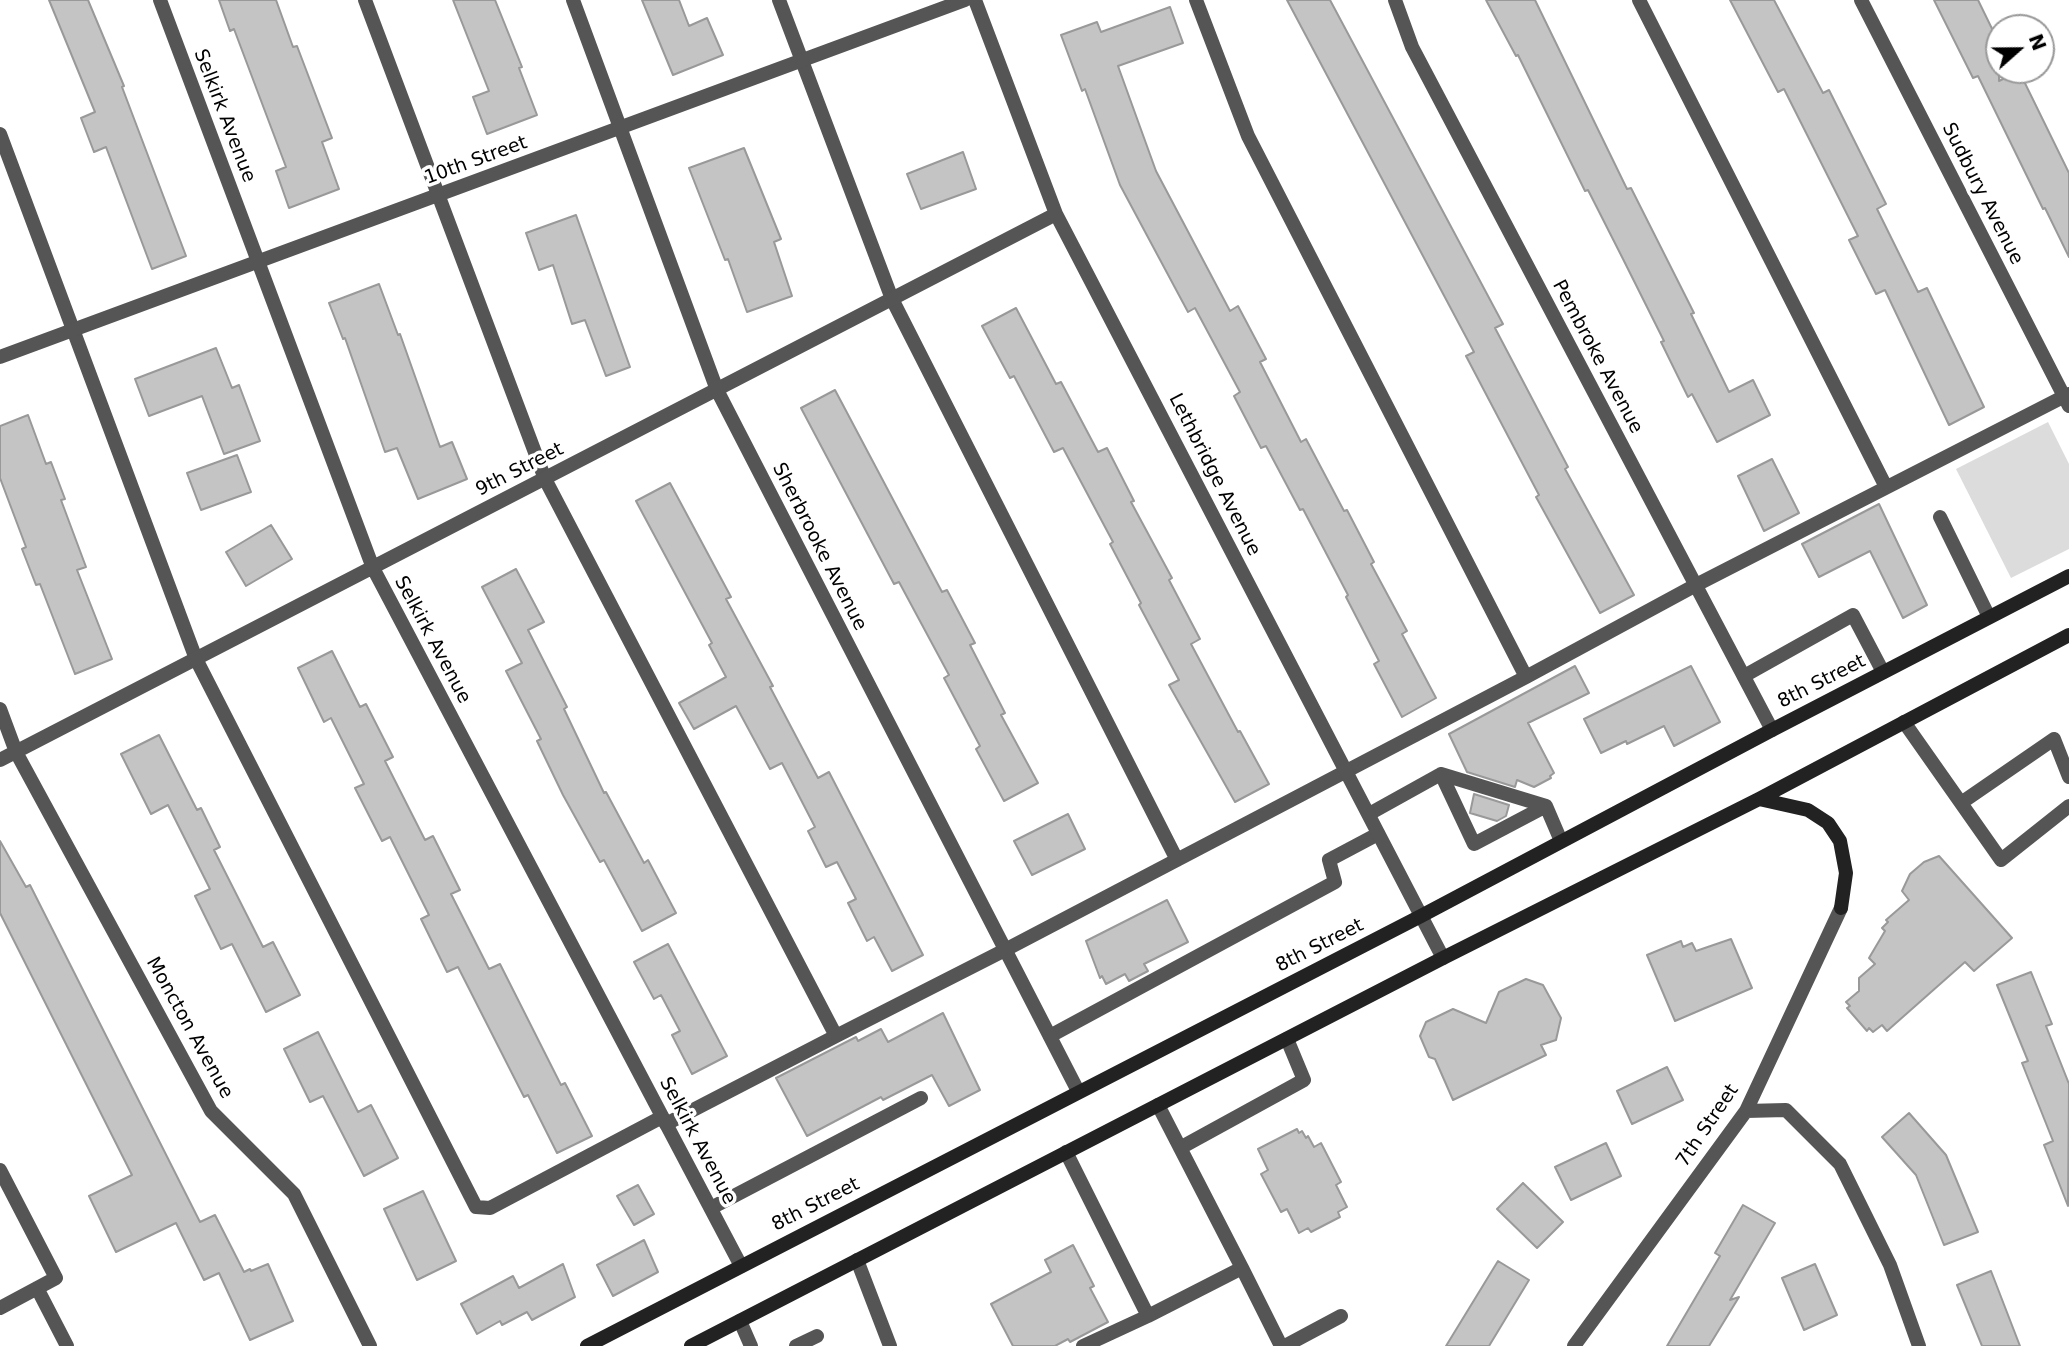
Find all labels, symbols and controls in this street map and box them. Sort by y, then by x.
north arrow [1985,14,2055,84]
text: N [2025,31,2051,54]
street label: Selkirk Avenue [188,46,260,186]
street label: Sudbury Avenue [1936,119,2028,269]
street label: 10th Street [422,132,530,190]
street label: Pembroke Avenue [1547,276,1647,438]
street label: Lethbridge Avenue [1163,390,1265,560]
street label: 9th Street [472,438,568,502]
street label: Sherbrooke Avenue [767,459,871,635]
street label: Selkirk Avenue [389,573,475,707]
street label: 8th Street [1774,650,1870,714]
street label: 8th Street [1272,914,1368,978]
street label: Moncton Avenue [141,953,237,1103]
street label: Selkirk Avenue [654,1074,740,1208]
street label: 7th Street [1672,1080,1744,1172]
street label: 8th Street [768,1173,864,1237]

